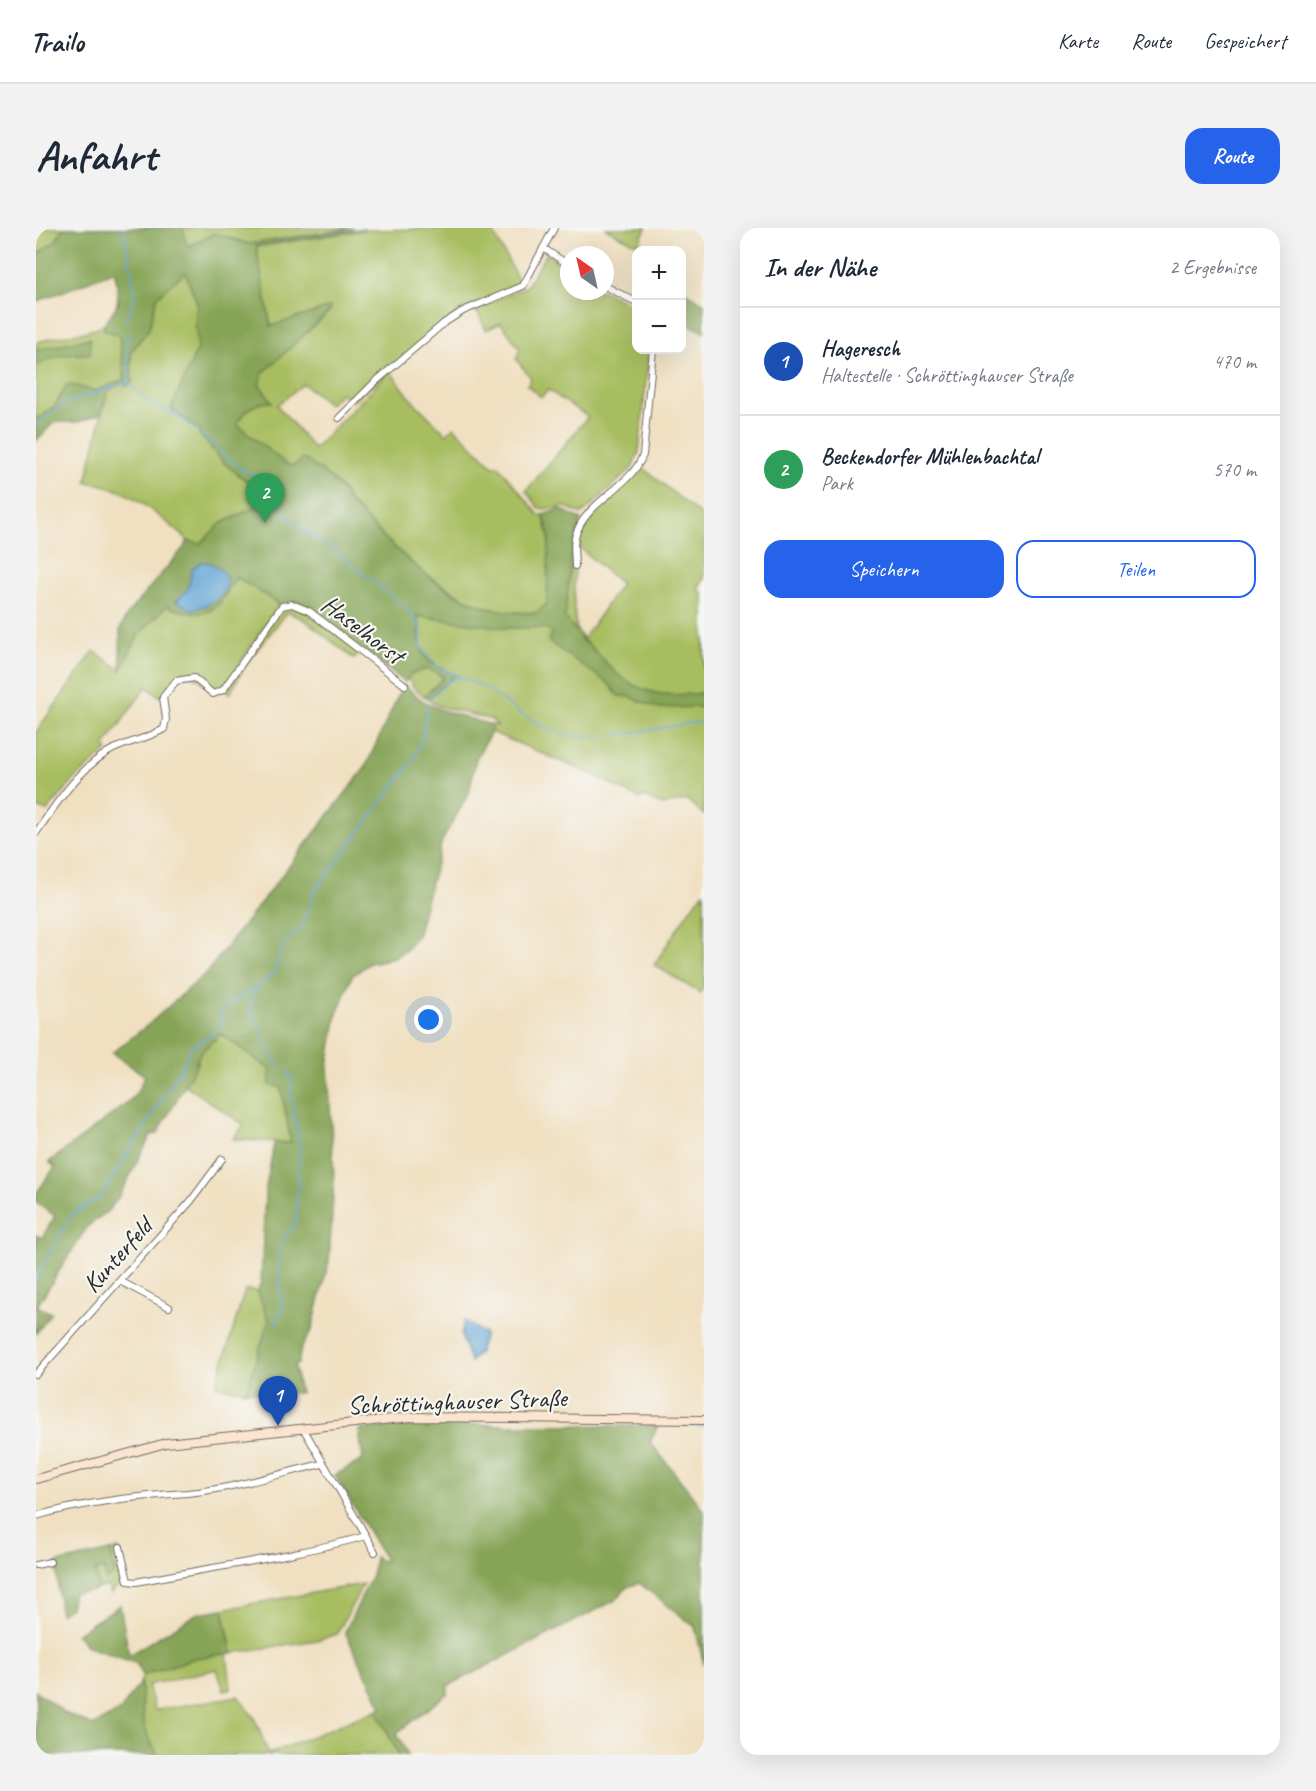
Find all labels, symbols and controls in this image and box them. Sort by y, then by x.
text: Trailo [30,24,84,59]
text: Karte [1058,28,1098,54]
text: Route [1131,28,1171,54]
text: Gespeichert [1204,28,1286,54]
button: Route [1185,128,1280,184]
text: Anfahrt [36,130,156,183]
north arrow [560,246,614,300]
map controls [632,246,686,354]
button: + [632,246,686,300]
text: In der Nähe [764,251,876,284]
text: 2 Ergebnisse [1169,255,1256,280]
button: − [632,300,686,354]
text: Hageresch [821,335,900,363]
text: 1 [779,349,788,374]
text: 470 m [1213,349,1256,374]
text: Haltestelle · Schröttinghauser Straße [821,363,1073,388]
text: Beckendorfer Mühlenbachtal [821,443,1039,471]
text: 2 [779,457,788,482]
text: 570 m [1213,457,1256,482]
text: Park [821,471,853,496]
pin: 2 [246,474,284,523]
button: Speichern [764,540,1004,598]
button: Teilen [1016,540,1256,598]
street label: Haselhorst [315,587,413,673]
your location [414,1005,443,1034]
street label: Kunterfeld [75,1208,162,1300]
pin: 1 [258,1376,298,1426]
street label: Schröttinghauser Straße [347,1381,570,1422]

